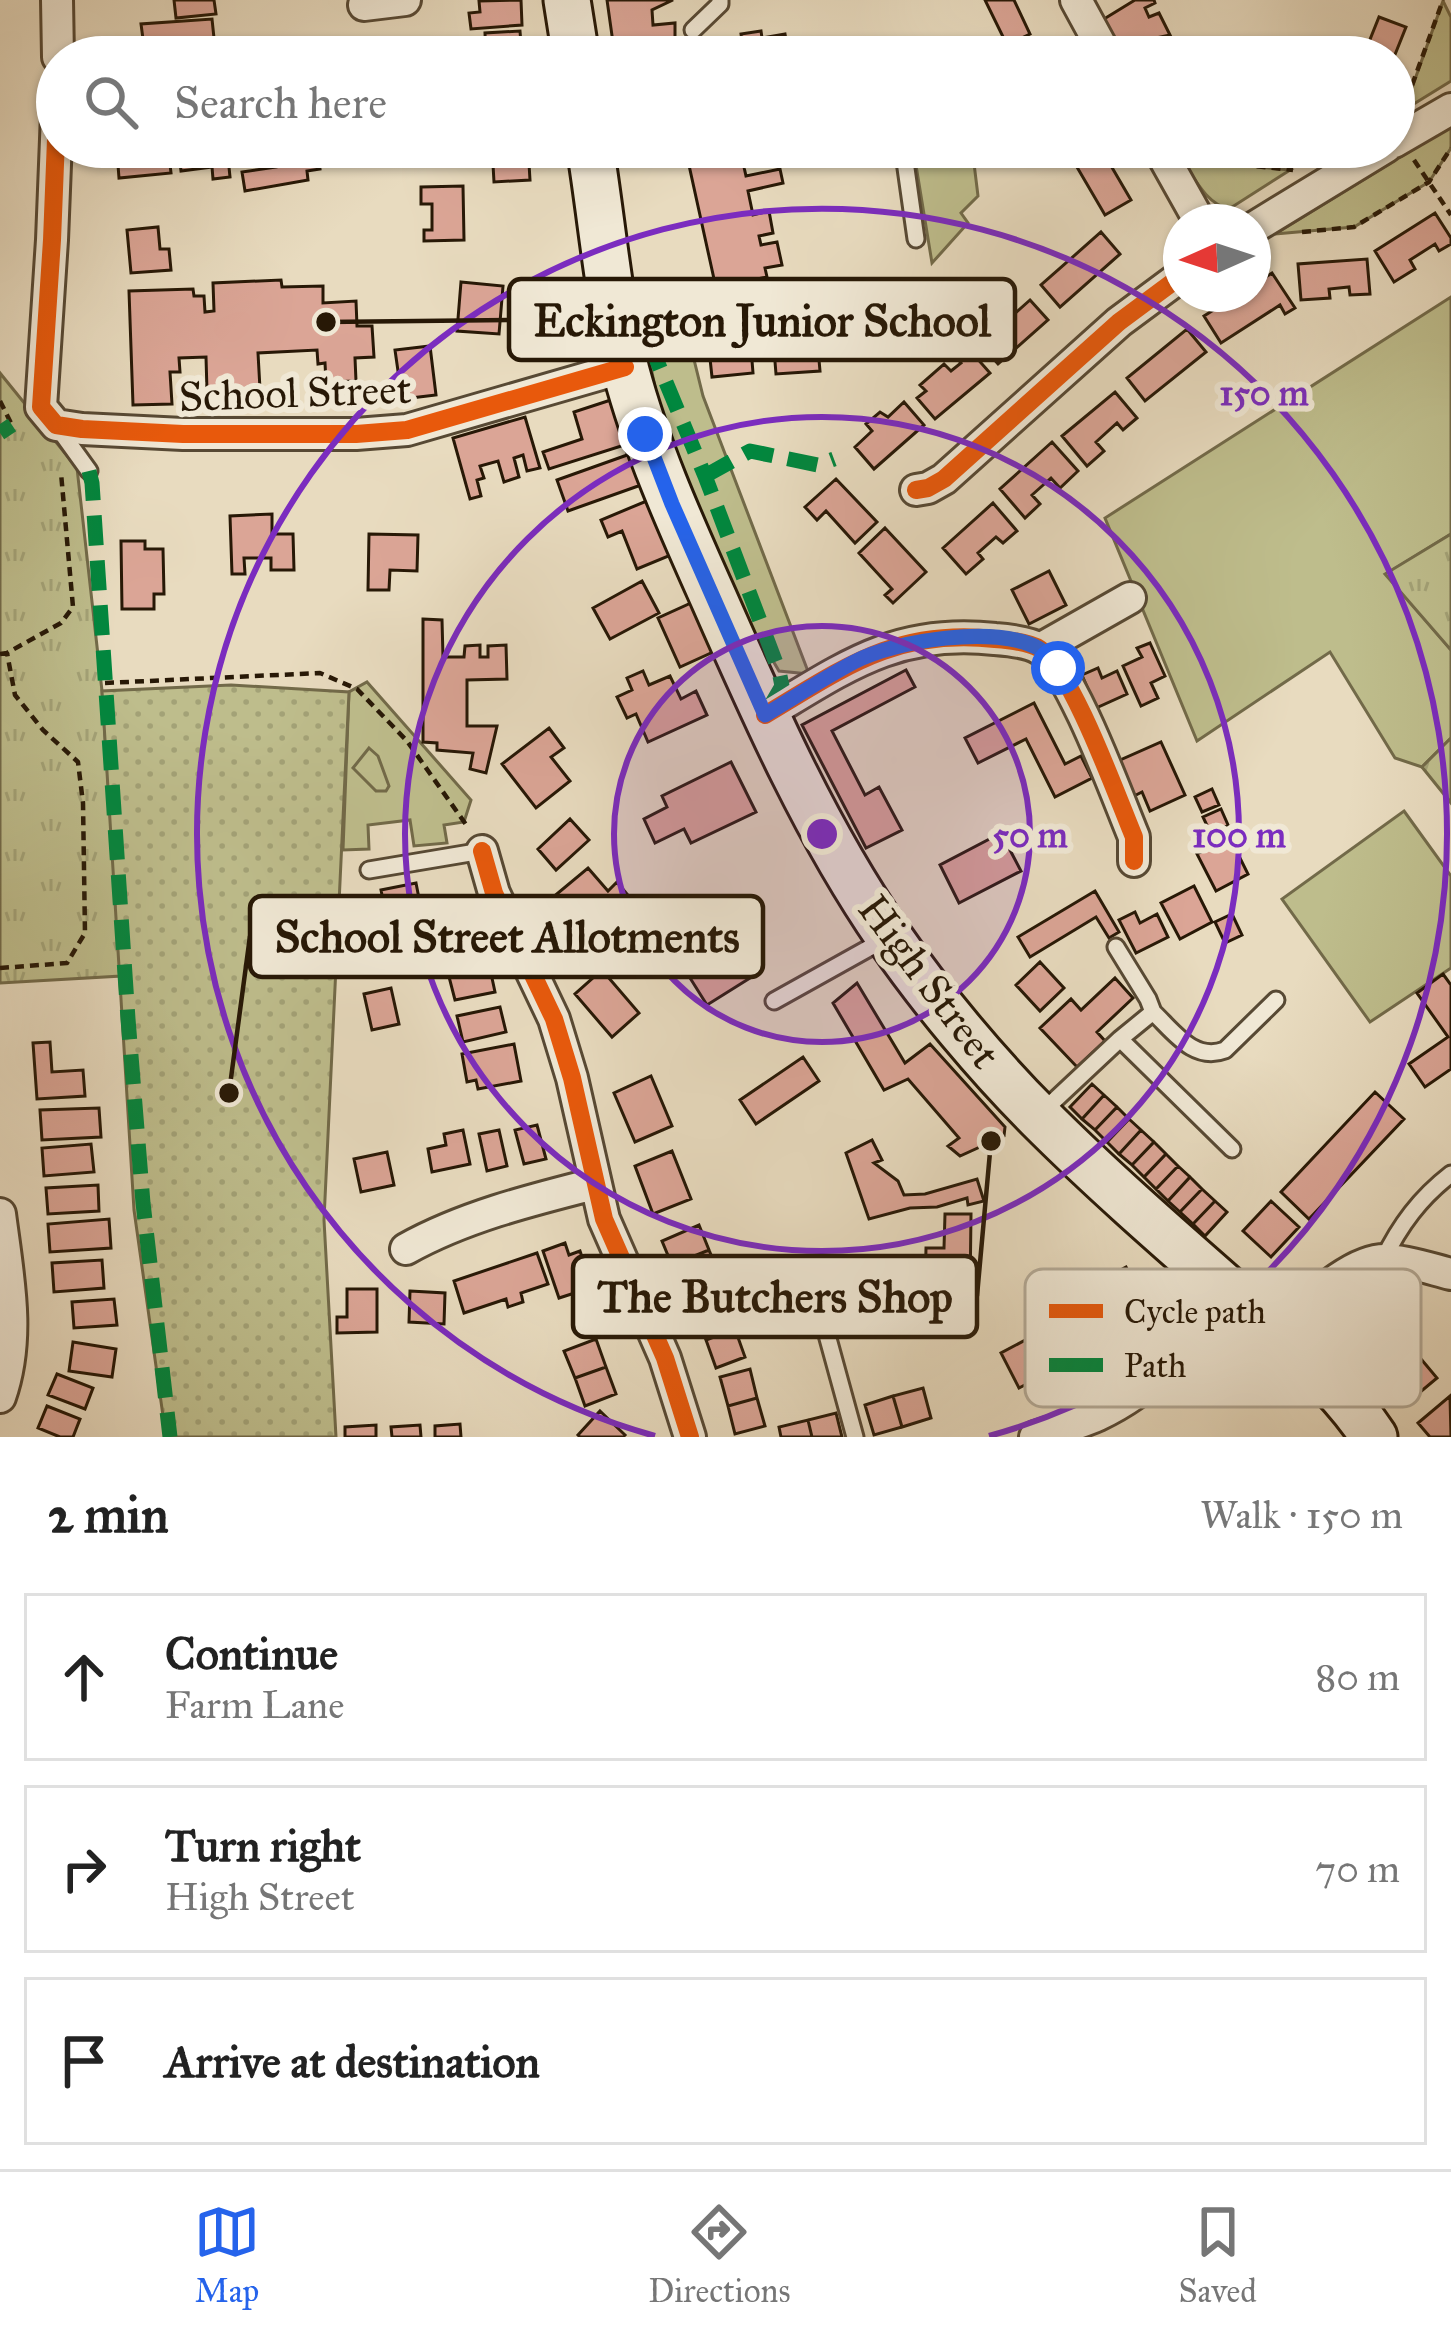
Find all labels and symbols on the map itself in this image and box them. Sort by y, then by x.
north arrow [1163,204,1271,312]
callout: Eckington Junior School [509,279,1015,360]
text: Eckington Junior School [533,293,992,349]
street label: School Street [178,363,412,423]
text: 150 m [1219,371,1310,415]
route end [618,407,672,461]
route start [1031,641,1085,695]
centre of rings [801,813,843,855]
text: 50 m [992,813,1069,857]
text: 100 m [1192,813,1287,857]
street label: High Street [847,884,1011,1079]
callout: School Street Allotments [250,896,763,977]
text: School Street Allotments [274,909,740,964]
callout: The Butchers Shop [573,1256,977,1337]
text: The Butchers Shop [597,1269,953,1324]
legend [1025,1269,1421,1407]
text: Cycle path [1124,1292,1266,1332]
text: Path [1124,1346,1186,1386]

